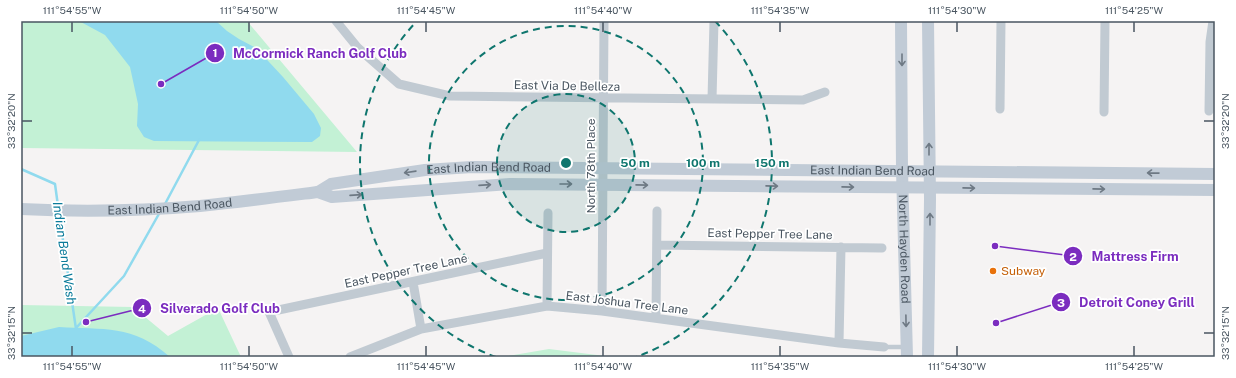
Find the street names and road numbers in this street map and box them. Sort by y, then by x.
street label: East Via De Belleza [514,78,620,94]
street label: North 78th Place [584,118,598,214]
street label: East Indian Bend Road [426,160,551,177]
street label: East Indian Bend Road [810,163,935,178]
street label: North Hayden Road [896,194,913,304]
street label: East Indian Bend Road [107,196,233,218]
street label: East Pepper Tree Lane [707,226,833,242]
street label: East Pepper Tree Lane [343,251,469,291]
street label: East Joshua Tree Lane [565,289,689,317]

